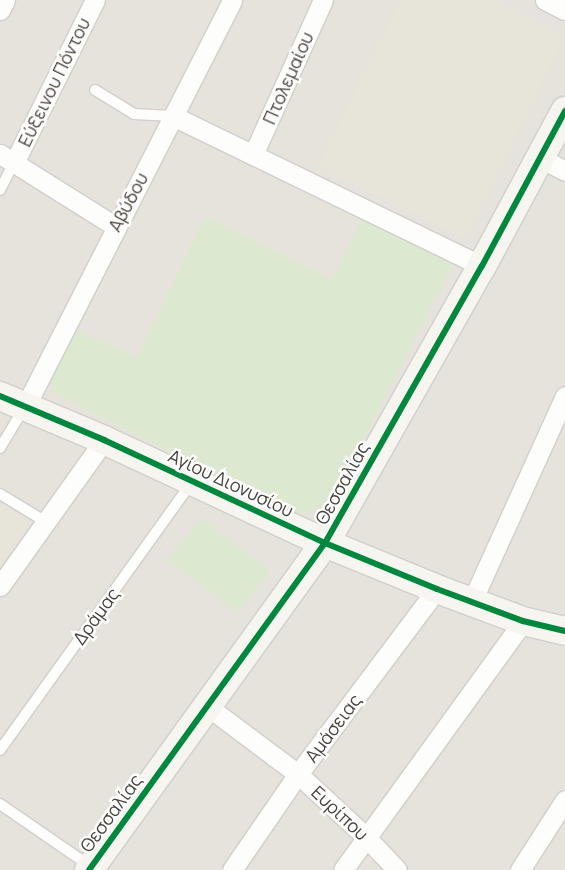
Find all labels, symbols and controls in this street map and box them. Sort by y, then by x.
street label: Εύξεινου Πόντου [13,14,95,150]
street label: Πτολεμαίου [258,28,318,128]
street label: Αβύδου [103,169,153,235]
street label: Θεσσαλίας [310,438,374,528]
street label: Αγίου Διονυσίου [165,445,297,521]
street label: Δράμας [68,583,124,649]
street label: Αμάσειας [300,690,366,766]
street label: Θεσσαλίας [75,770,147,856]
street label: Ευρίπου [307,781,373,845]

